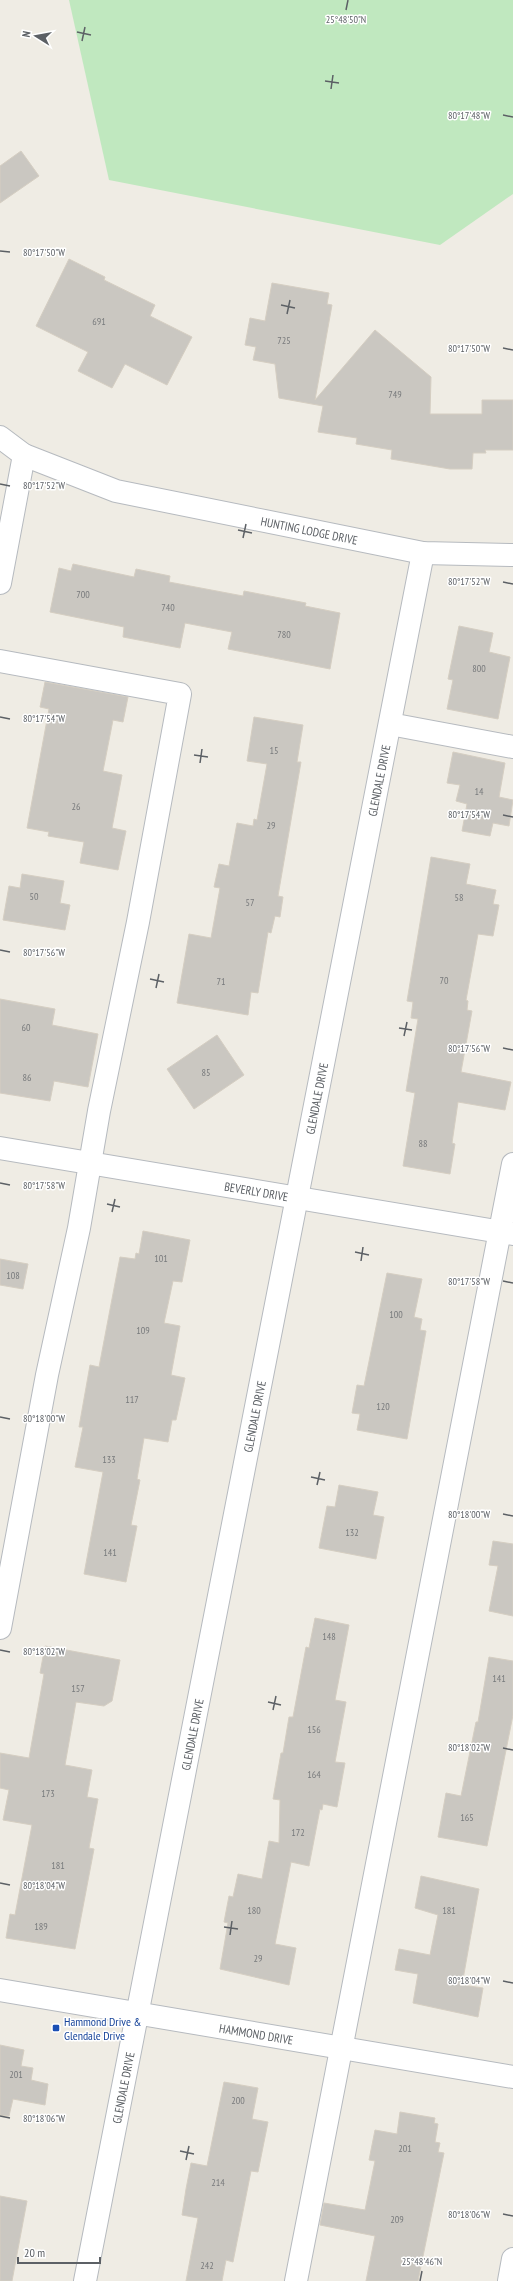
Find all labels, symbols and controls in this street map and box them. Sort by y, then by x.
text: 25°48'50"N [326,13,366,26]
north arrow [16,16,56,56]
text: N [19,30,34,38]
text: 80°17'48"W [448,109,490,122]
text: 80°17'50"W [23,246,65,259]
house number: 691 [92,315,106,328]
house number: 725 [277,334,291,347]
text: 80°17'50"W [448,342,490,355]
house number: 749 [388,388,402,401]
text: 80°17'52"W [23,479,65,492]
street label: HUNTING LODGE DRIVE [259,513,359,547]
text: 80°17'52"W [448,575,490,588]
house number: 700 [76,588,90,601]
house number: 740 [161,601,175,614]
house number: 780 [277,628,291,641]
house number: 800 [472,662,486,675]
text: 80°17'54"W [23,712,65,725]
street label: GLENDALE DRIVE [364,743,393,817]
house number: 15 [270,744,279,757]
house number: 14 [475,785,484,798]
house number: 26 [72,800,81,813]
text: 80°17'54"W [448,808,490,821]
house number: 29 [267,819,276,832]
house number: 50 [30,890,39,903]
house number: 58 [455,891,464,904]
house number: 57 [246,896,255,909]
text: 80°17'56"W [23,946,65,959]
house number: 70 [440,974,449,987]
house number: 71 [217,975,226,988]
house number: 60 [22,1021,31,1034]
text: 80°17'56"W [448,1042,490,1055]
street label: GLENDALE DRIVE [302,1061,331,1135]
house number: 85 [202,1066,211,1079]
house number: 86 [23,1071,32,1084]
house number: 88 [419,1137,428,1150]
street label: BEVERLY DRIVE [223,1178,290,1204]
text: 80°17'58"W [23,1179,65,1192]
house number: 101 [154,1252,168,1265]
house number: 108 [6,1269,20,1282]
text: 80°17'58"W [448,1275,490,1288]
house number: 100 [389,1308,403,1321]
house number: 109 [136,1324,150,1337]
street label: GLENDALE DRIVE [240,1379,268,1453]
house number: 117 [125,1393,139,1406]
house number: 120 [376,1400,390,1413]
text: 80°18'00"W [23,1412,65,1425]
house number: 133 [102,1453,116,1466]
text: 80°18'00"W [448,1508,490,1521]
house number: 132 [345,1526,359,1539]
house number: 141 [103,1546,117,1559]
house number: 148 [322,1630,336,1643]
text: 80°18'02"W [23,1645,65,1658]
house number: 141 [492,1672,506,1685]
house number: 157 [71,1682,85,1695]
street label: GLENDALE DRIVE [178,1697,206,1771]
house number: 156 [307,1723,321,1736]
text: 80°18'02"W [448,1741,490,1754]
house number: 164 [307,1768,321,1781]
house number: 173 [41,1787,55,1800]
house number: 165 [460,1811,474,1824]
house number: 172 [291,1826,305,1839]
house number: 181 [51,1859,65,1872]
text: 80°18'04"W [23,1879,65,1892]
house number: 180 [247,1904,261,1917]
house number: 181 [442,1904,456,1917]
house number: 189 [34,1920,48,1933]
house number: 29 [254,1952,263,1965]
text: 80°18'04"W [448,1974,490,1987]
place label: Hammond Drive & Glendale Drive [64,2014,141,2043]
street label: HAMMOND DRIVE [218,2020,295,2047]
marker: Hammond Drive & Glendale Drive [51,2023,61,2033]
street label: GLENDALE DRIVE [108,2051,137,2125]
house number: 201 [9,2068,23,2081]
house number: 200 [231,2094,245,2107]
text: 80°18'06"W [23,2112,65,2125]
house number: 201 [398,2142,412,2155]
house number: 214 [211,2176,225,2189]
text: 80°18'06"W [448,2208,490,2221]
house number: 209 [390,2213,404,2226]
scale bar [18,2239,100,2265]
text: 20 m [24,2245,45,2260]
text: 25°48'46"N [402,2255,442,2268]
house number: 242 [200,2259,214,2272]

